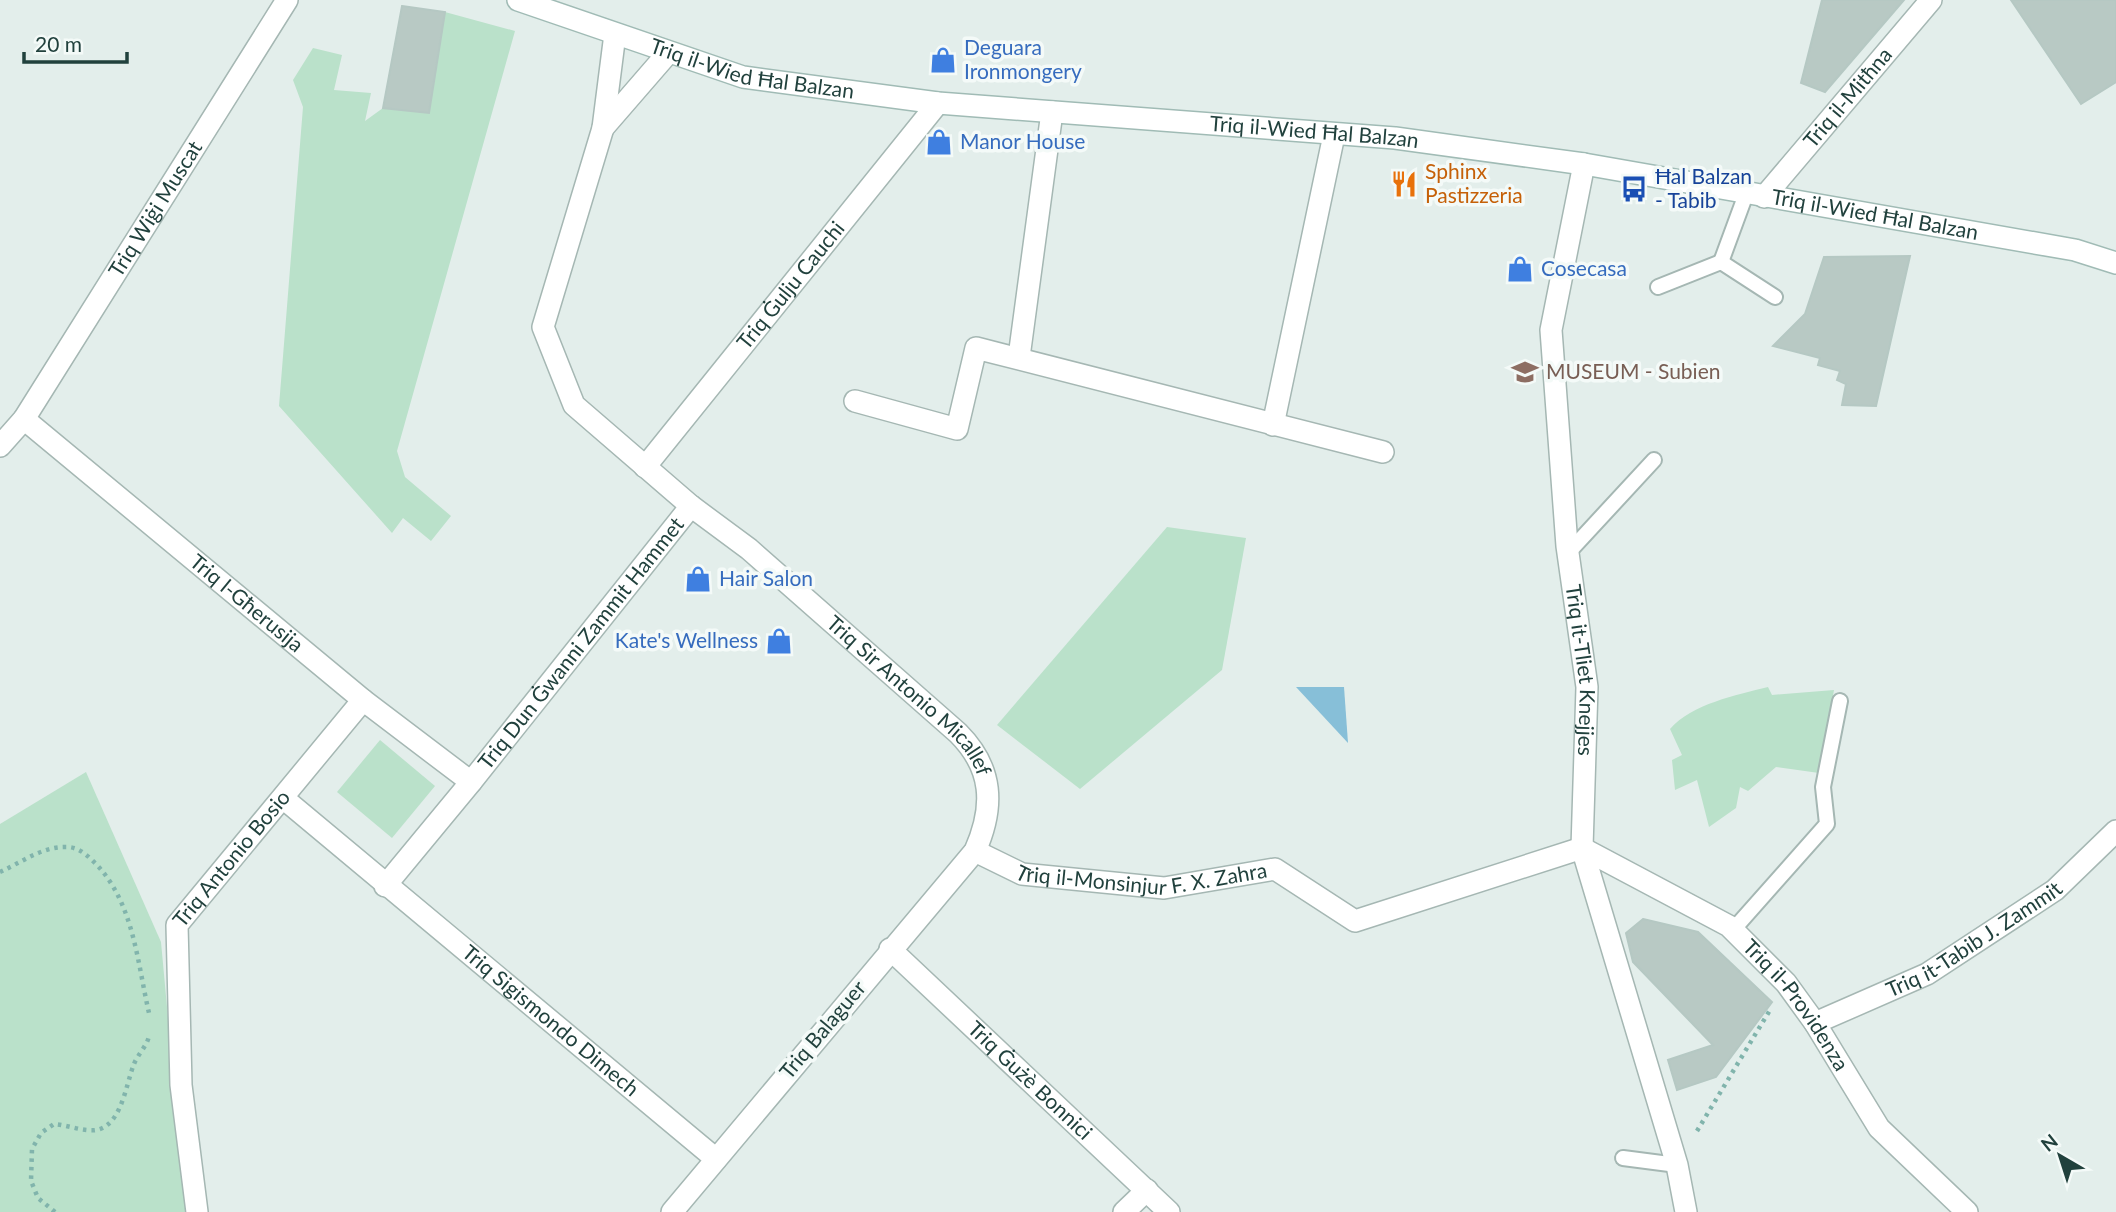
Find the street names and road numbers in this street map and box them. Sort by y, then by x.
street label: Triq il-Wied Ħal Balzan [647,32,856,103]
street label: Triq il-Mitħna [1797,42,1896,152]
street label: Triq il-Wied Ħal Balzan [1209,110,1421,152]
street label: Triq Wiġi Muscat [103,135,207,281]
street label: Triq il-Wied Ħal Balzan [1770,183,1981,244]
street label: Triq Ġulju Cauchi [731,216,849,354]
street label: Triq Dun Ġwanni Zammit Hammet [472,511,688,774]
street label: Triq l-Għerusija [186,548,309,657]
street label: Triq it-Tliet Knejjes [1562,583,1601,756]
street label: Triq Sir Antonio Micallef [822,609,998,779]
street label: Triq Antonio Bosio [167,784,294,931]
street label: Triq il-Monsinjur F. X. Zahra [1012,857,1269,899]
street label: Triq it-Tabib J. Zammit [1882,876,2067,1001]
street label: Triq il-Providenza [1738,933,1855,1075]
street label: Triq Sigismondo Dimech [458,939,645,1100]
street label: Triq Balaguer [774,975,870,1083]
street label: Triq Ġużè Bonnici [963,1015,1098,1144]

